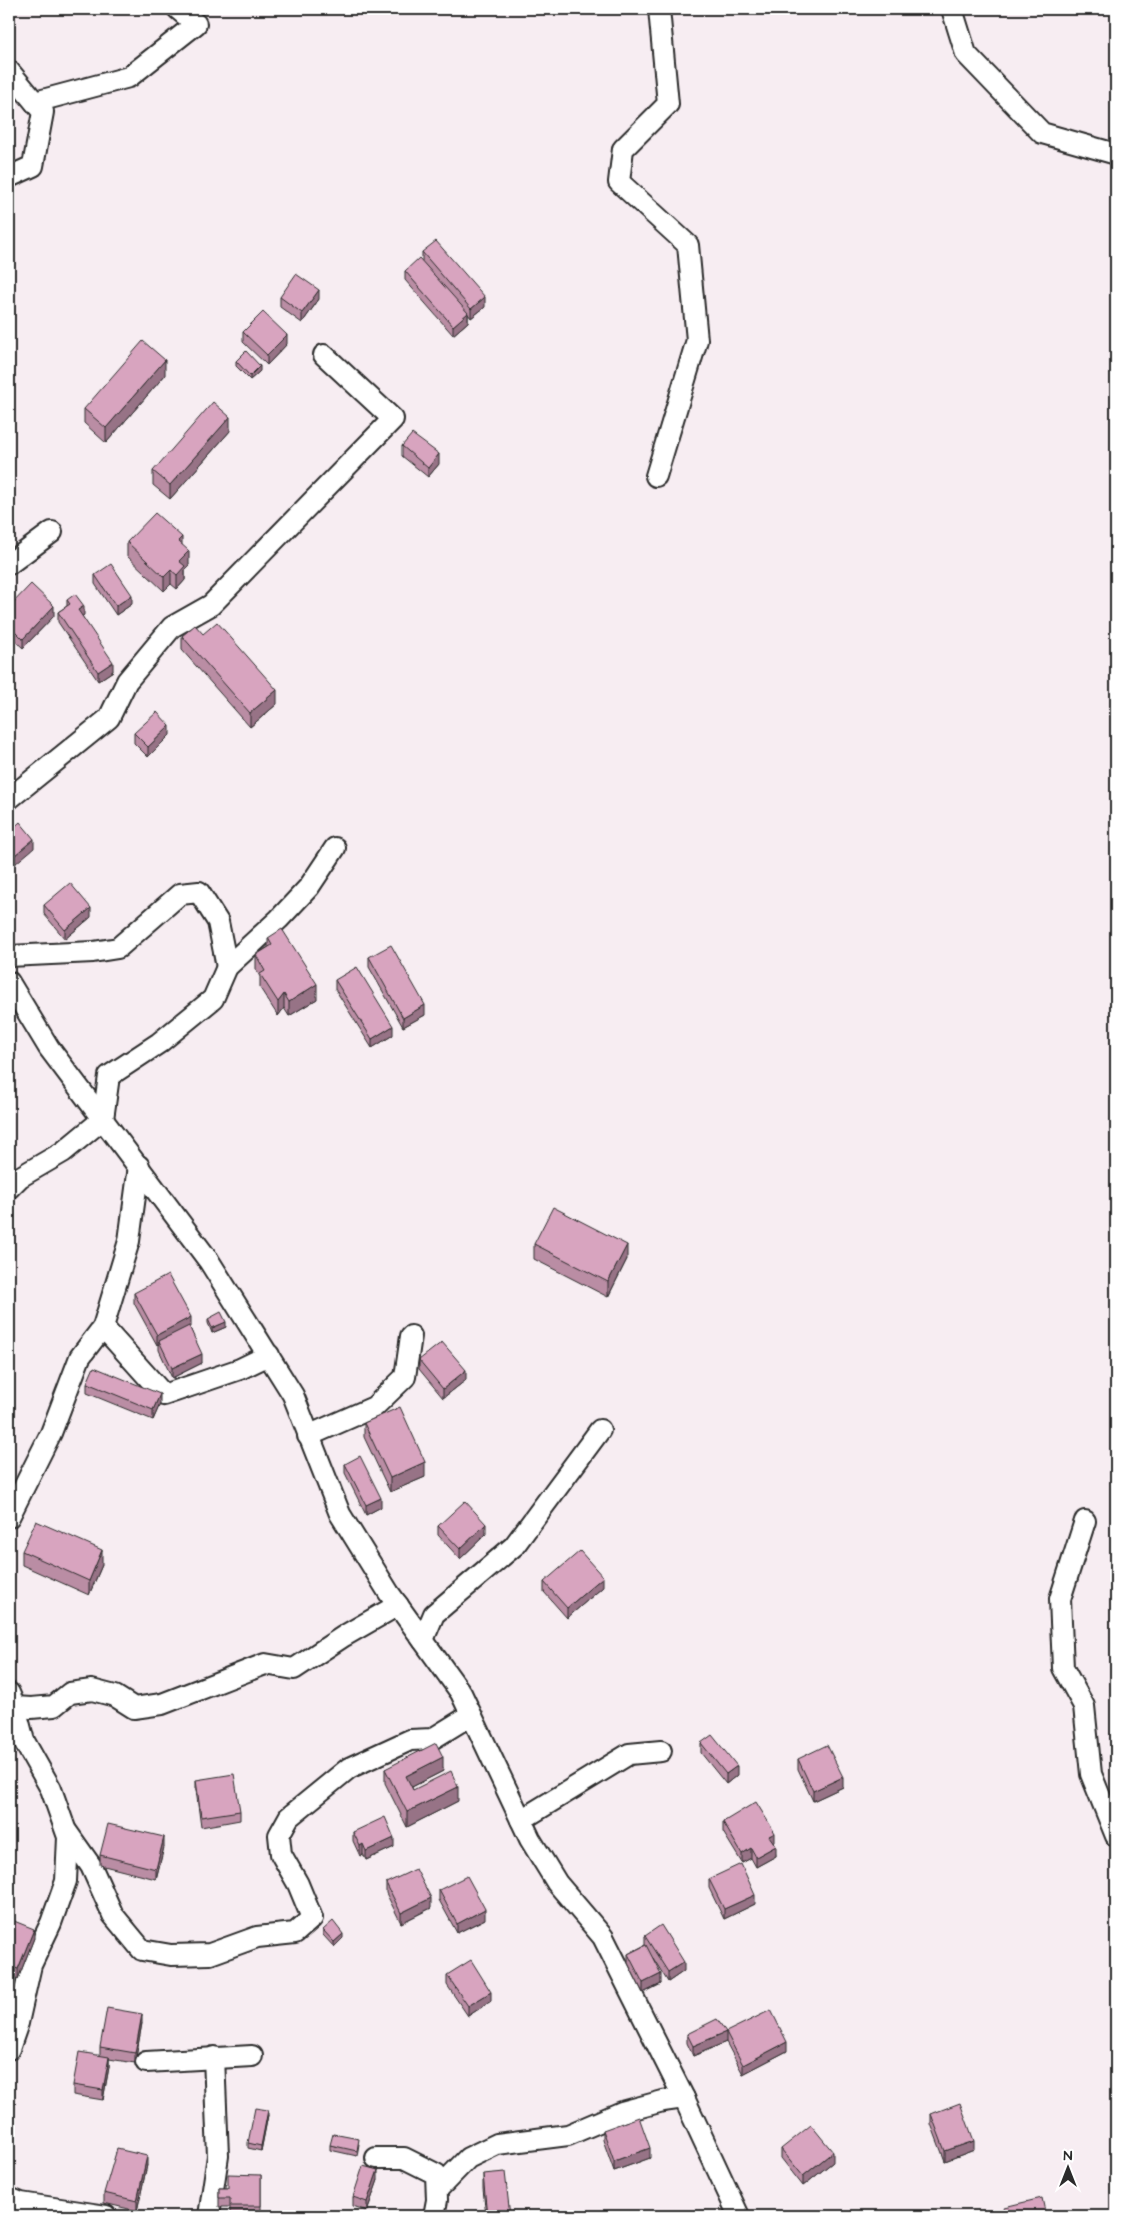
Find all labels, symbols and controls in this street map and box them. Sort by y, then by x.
north arrow [1042,2142,1092,2192]
text: N [1064,2146,1073,2166]

